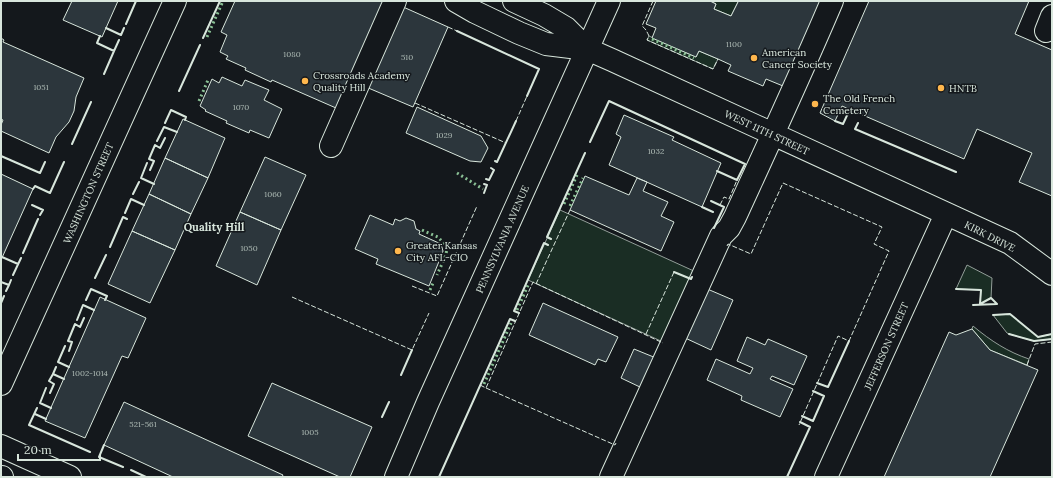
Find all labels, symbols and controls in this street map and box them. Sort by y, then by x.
house number: 1100 [726,39,742,49]
place label: American Cancer Society [761,46,833,71]
house number: 1080 [283,49,301,59]
house number: 510 [401,52,413,62]
marker: American Cancer Society [749,53,759,63]
place label: Crossroads Academy Quality Hill [313,69,411,94]
marker: Crossroads Academy Quality Hill [300,76,310,86]
house number: 1051 [33,82,49,92]
place label: HNTB [949,82,977,95]
marker: HNTB [936,83,946,93]
place label: The Old French Cemetery [823,92,895,117]
marker: The Old French Cemetery [810,99,820,109]
house number: 1070 [233,102,249,112]
street label: WEST 11TH STREET [722,107,812,158]
house number: 1029 [436,130,453,140]
street label: WASHINGTON STREET [60,140,117,246]
house number: 1032 [648,146,664,156]
street label: PENNSYLVANIA AVENUE [473,183,532,295]
house number: 1060 [264,189,282,199]
street label: KIRK DRIVE [962,218,1018,255]
district label: Quality Hill [184,220,245,234]
place label: Greater Kansas City AFL-CIO [406,239,477,264]
house number: 1050 [240,243,258,253]
marker: Greater Kansas City AFL-CIO [393,246,403,256]
street label: JEFFERSON STREET [861,300,912,393]
house number: 1002-1014 [72,368,109,378]
house number: 521-561 [129,419,157,429]
house number: 1005 [301,427,319,437]
scale bar [18,436,100,462]
text: 20 m [24,442,52,457]

